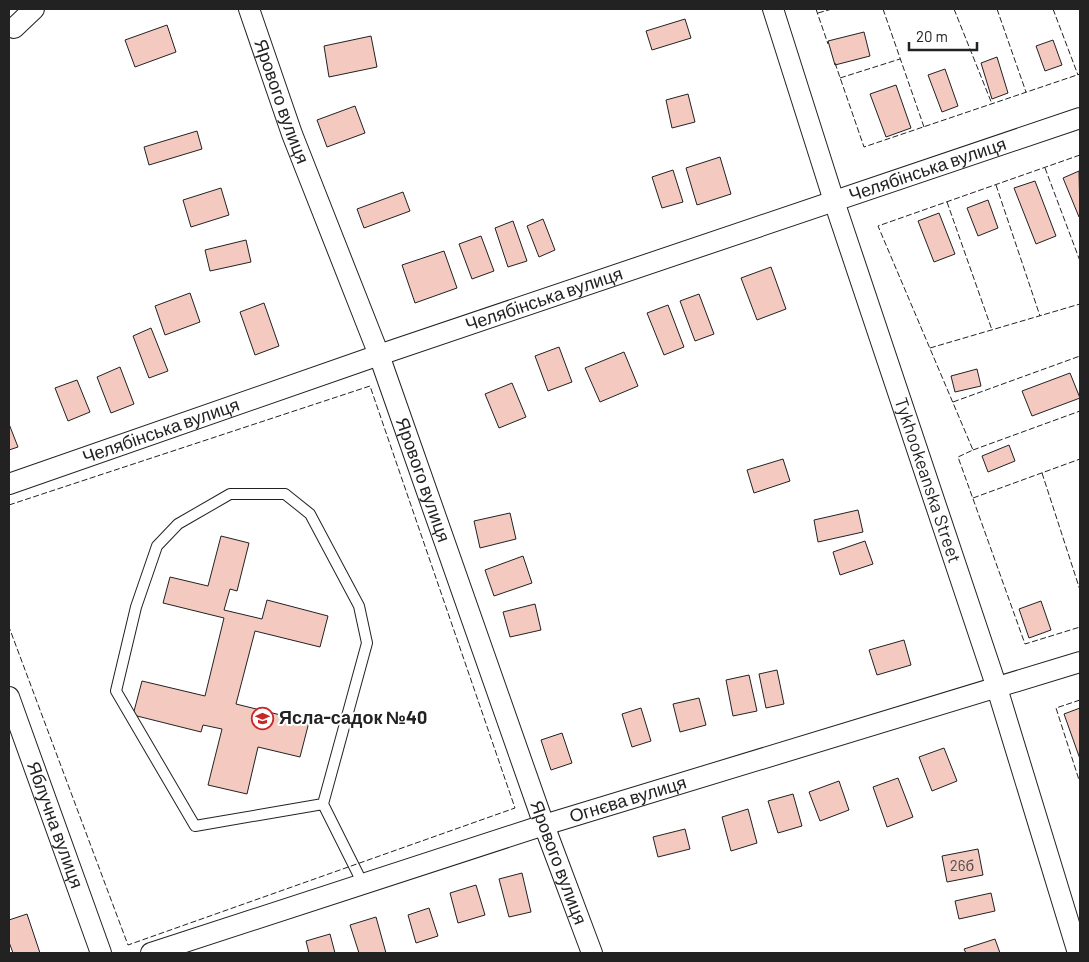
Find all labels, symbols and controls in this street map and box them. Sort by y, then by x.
scale bar [909,20,976,52]
text: 20 m [916,27,948,45]
street label: Ярового вулиця [250,36,315,167]
street label: Челябінська вулиця [846,132,1009,205]
street label: Челябінська вулиця [462,261,625,335]
street label: Челябінська вулиця [79,393,242,468]
street label: Tykhookeanska Street [891,395,966,565]
street label: Ярового вулиця [392,414,456,545]
school or university icon: Ясла-садок №40 [251,706,275,730]
place label: Ясла-садок №40 [279,706,427,728]
street label: Яблучна вулиця [23,758,89,891]
street label: Огнєва вулиця [566,770,689,827]
street label: Ярового вулиця [526,797,592,927]
house number: 26б [950,856,974,874]

